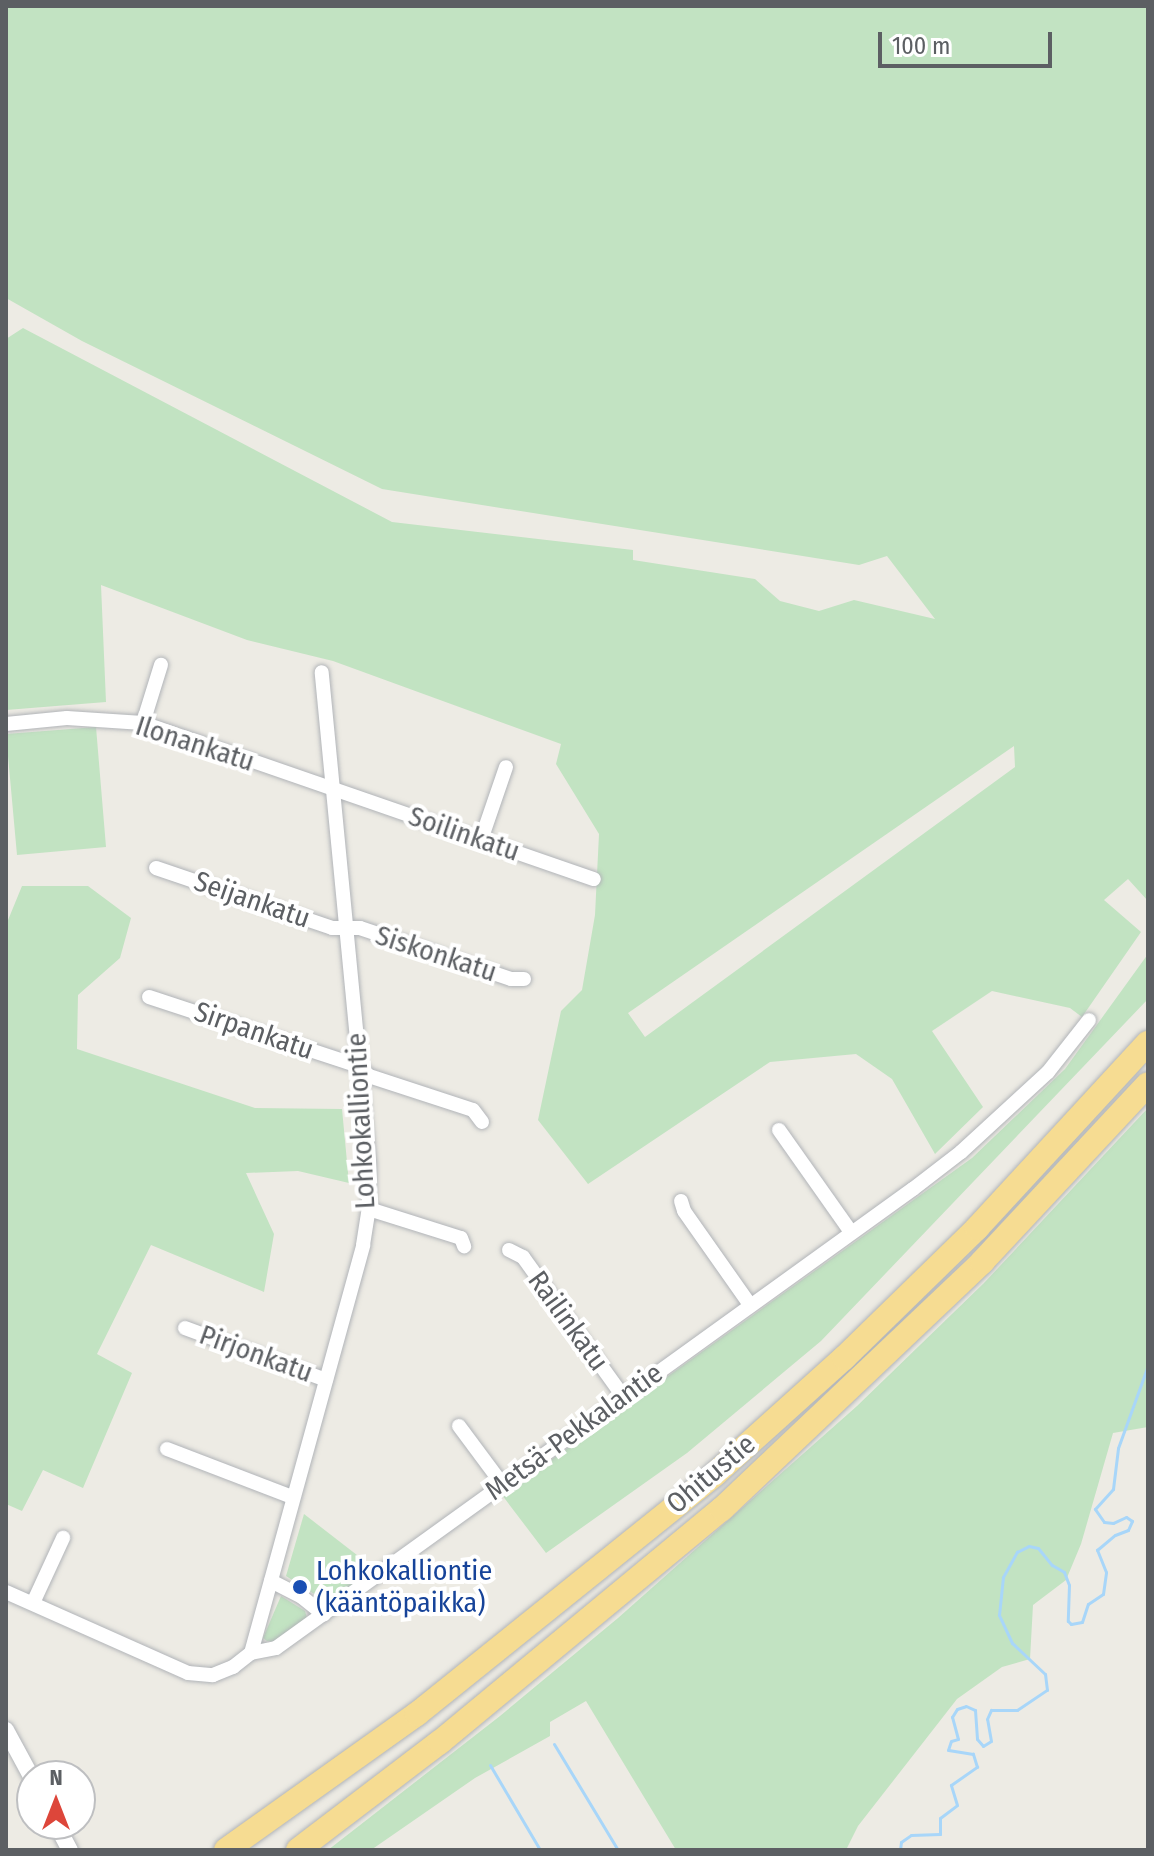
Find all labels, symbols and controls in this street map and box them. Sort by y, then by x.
scale bar [882,16,1056,66]
text: 100 m [892,32,950,60]
street label: Ilonankatu [131,709,259,779]
street label: Soilinkatu [404,799,524,869]
street label: Seijankatu [190,865,314,935]
street label: Siskonkatu [371,919,501,989]
street label: Sirpankatu [190,995,318,1067]
street label: Lohkokalliontie [340,1032,382,1210]
street label: Railinkatu [521,1265,615,1377]
street label: Pirjonkatu [195,1318,317,1390]
street label: Metsä-Pekkalantie [479,1356,669,1508]
street label: Ohitustie [660,1427,762,1521]
place label: Lohkokalliontie (kääntöpaikka) [316,1554,492,1620]
marker: Lohkokalliontie (kääntöpaikka) [291,1578,309,1596]
north arrow [16,1760,96,1840]
text: N [49,1764,63,1791]

